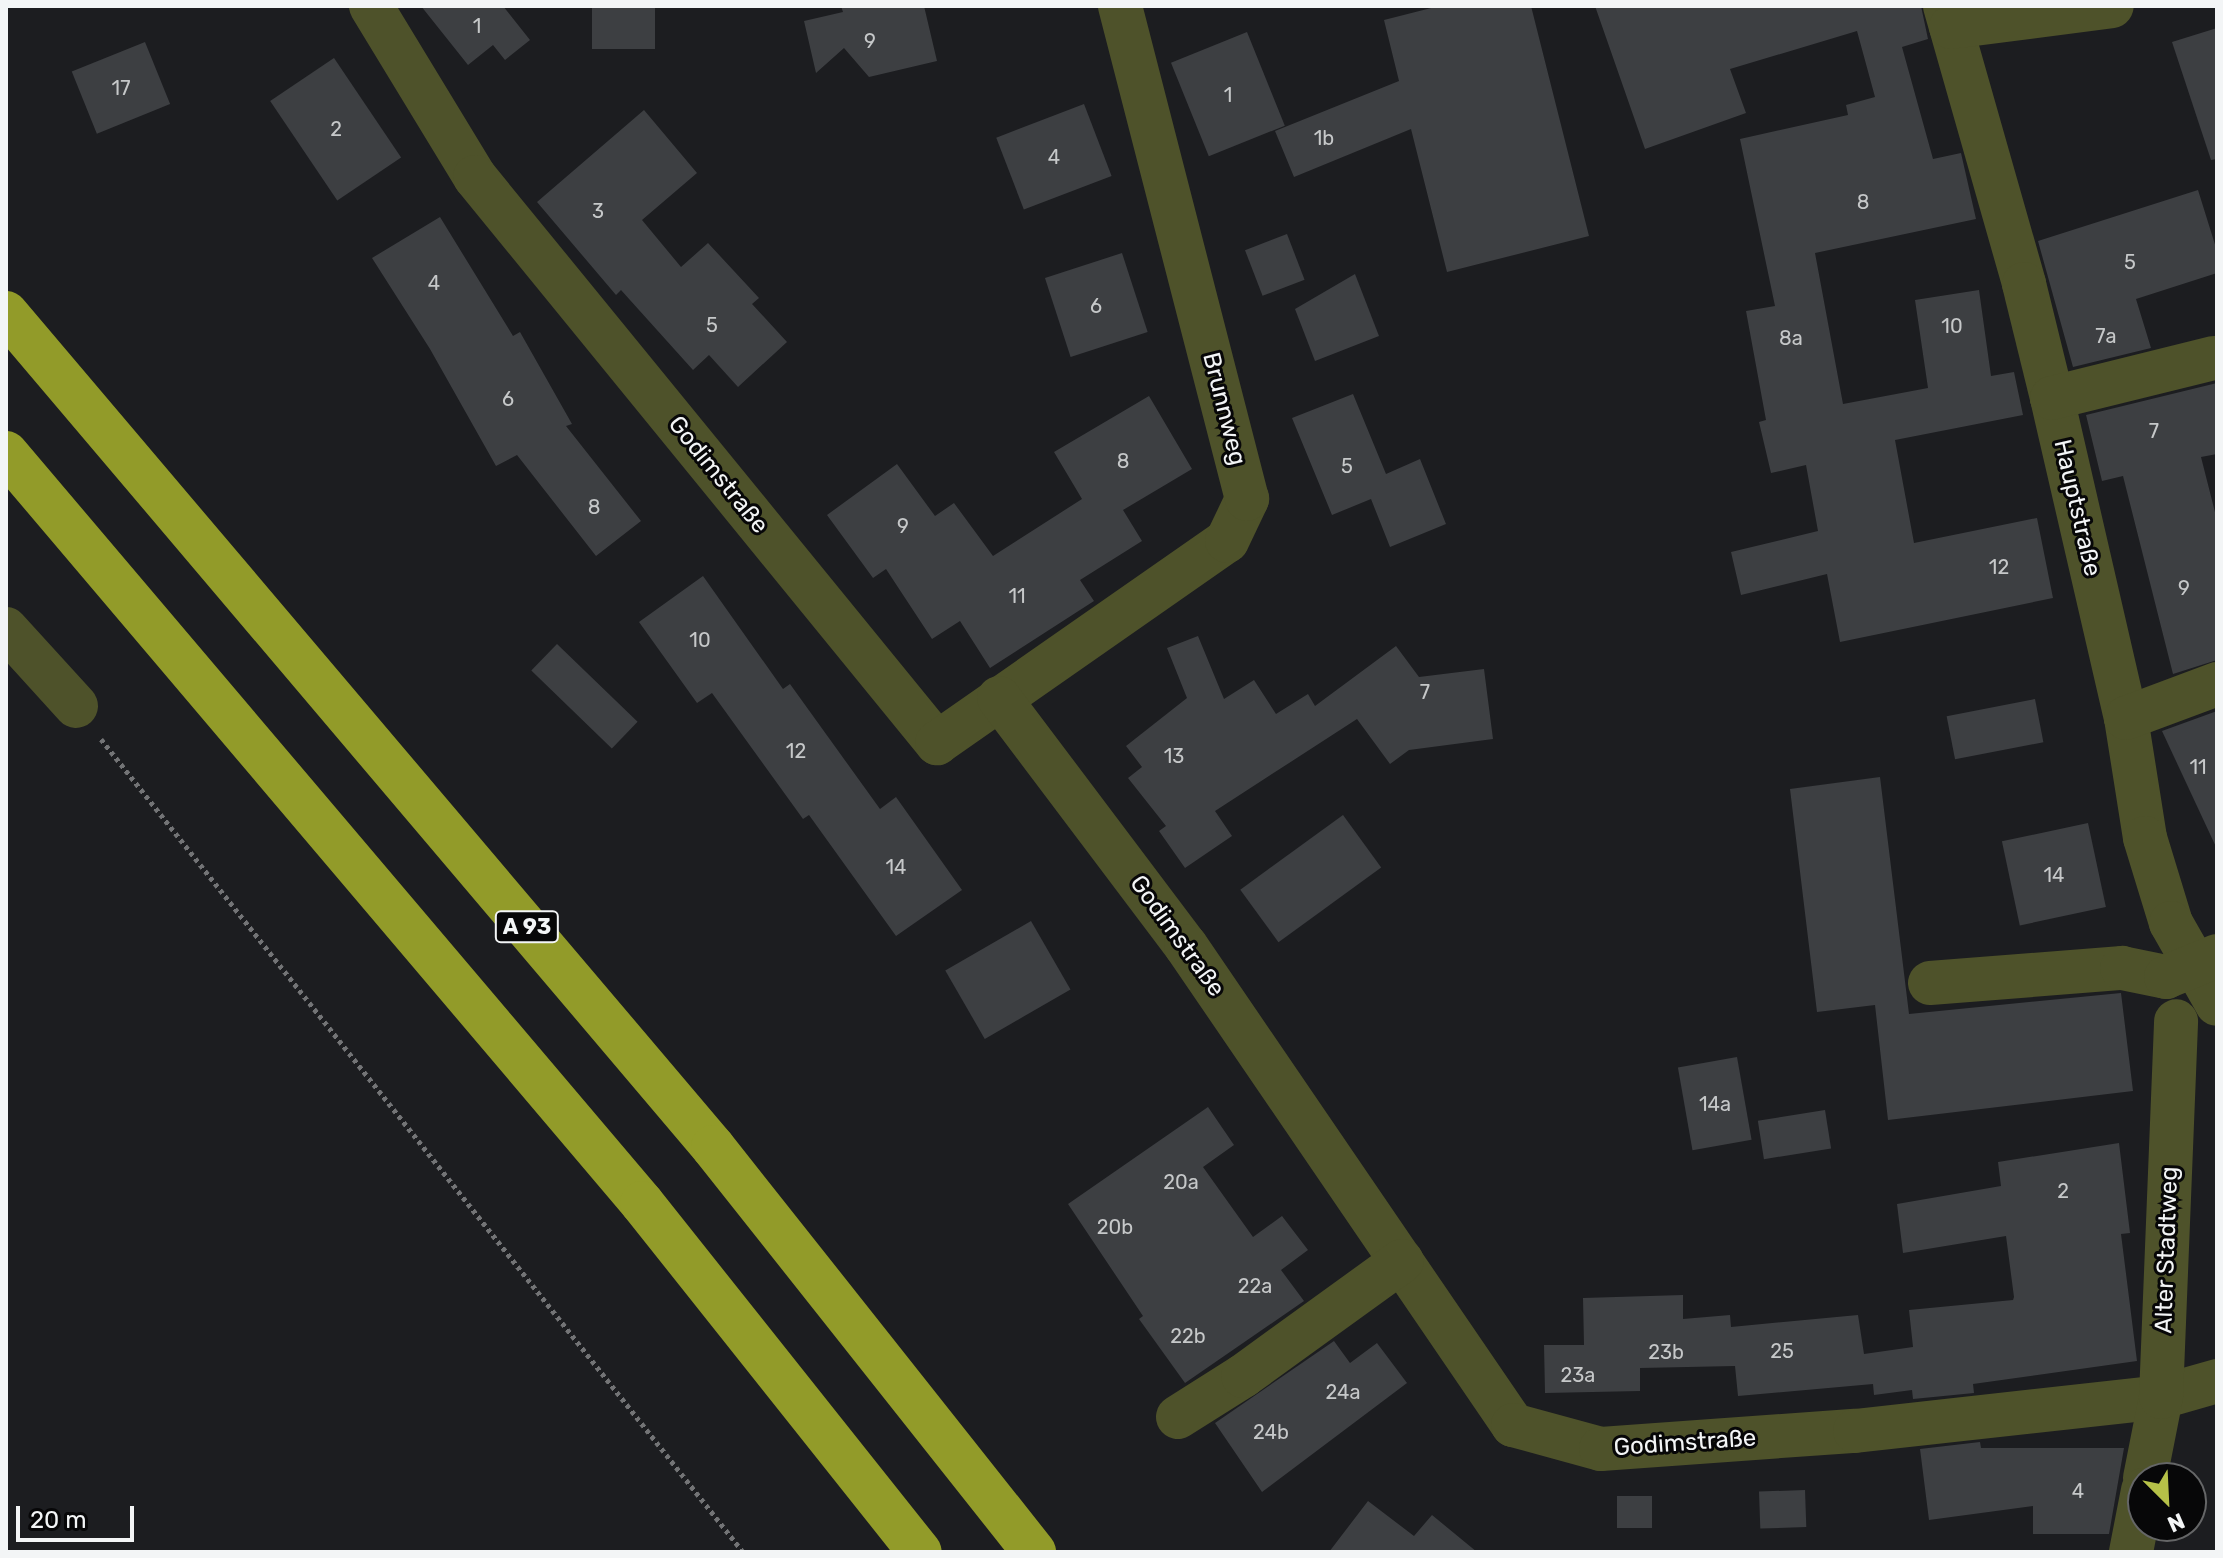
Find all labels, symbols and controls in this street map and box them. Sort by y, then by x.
house number: 1 [473,14,481,38]
house number: 9 [864,29,876,53]
house number: 17 [112,76,130,100]
house number: 1 [1224,83,1232,107]
house number: 2 [330,117,342,141]
house number: 1b [1314,126,1334,150]
house number: 4 [1048,145,1060,169]
house number: 8 [1857,190,1869,214]
house number: 3 [592,199,604,223]
house number: 5 [2124,250,2136,274]
house number: 4 [428,271,440,295]
house number: 6 [1090,294,1102,318]
house number: 5 [706,313,718,337]
house number: 10 [1941,314,1963,338]
house number: 7a [2095,324,2117,348]
house number: 8a [1779,326,1803,350]
street label: Brunnweg [1196,350,1252,468]
house number: 6 [502,387,514,411]
street label: Godimstraße [662,410,774,540]
house number: 7 [2149,419,2159,443]
street label: Hauptstraße [2047,437,2107,579]
house number: 8 [1117,449,1129,473]
house number: 5 [1341,454,1353,478]
house number: 8 [588,495,600,519]
house number: 9 [897,514,909,538]
house number: 12 [1989,555,2009,579]
house number: 9 [2178,576,2190,600]
house number: 11 [1008,584,1026,608]
house number: 10 [689,628,711,652]
house number: 7 [1420,680,1430,704]
house number: 12 [786,739,806,763]
house number: 13 [1164,744,1184,768]
house number: 11 [2189,755,2207,779]
house number: 14 [886,855,906,879]
house number: 14 [2044,863,2064,887]
street label: Godimstraße [1123,870,1231,1002]
road number: A 93 [493,909,561,945]
house number: 14a [1699,1092,1731,1116]
street label: Alter Stadtweg [2150,1166,2184,1334]
house number: 20a [1163,1170,1199,1194]
house number: 2 [2057,1179,2069,1203]
house number: 20b [1097,1215,1133,1239]
house number: 22a [1238,1274,1272,1298]
house number: 22b [1170,1324,1206,1348]
house number: 25 [1770,1339,1794,1363]
house number: 23b [1648,1340,1684,1364]
house number: 23a [1561,1363,1595,1387]
house number: 24a [1325,1380,1361,1404]
house number: 24b [1253,1420,1289,1444]
street label: Godimstraße [1613,1424,1757,1462]
north arrow [2127,1462,2207,1542]
house number: 4 [2072,1479,2084,1503]
scale bar [20,1490,138,1540]
text: 20 m [30,1506,87,1534]
text: N [2163,1507,2189,1538]

